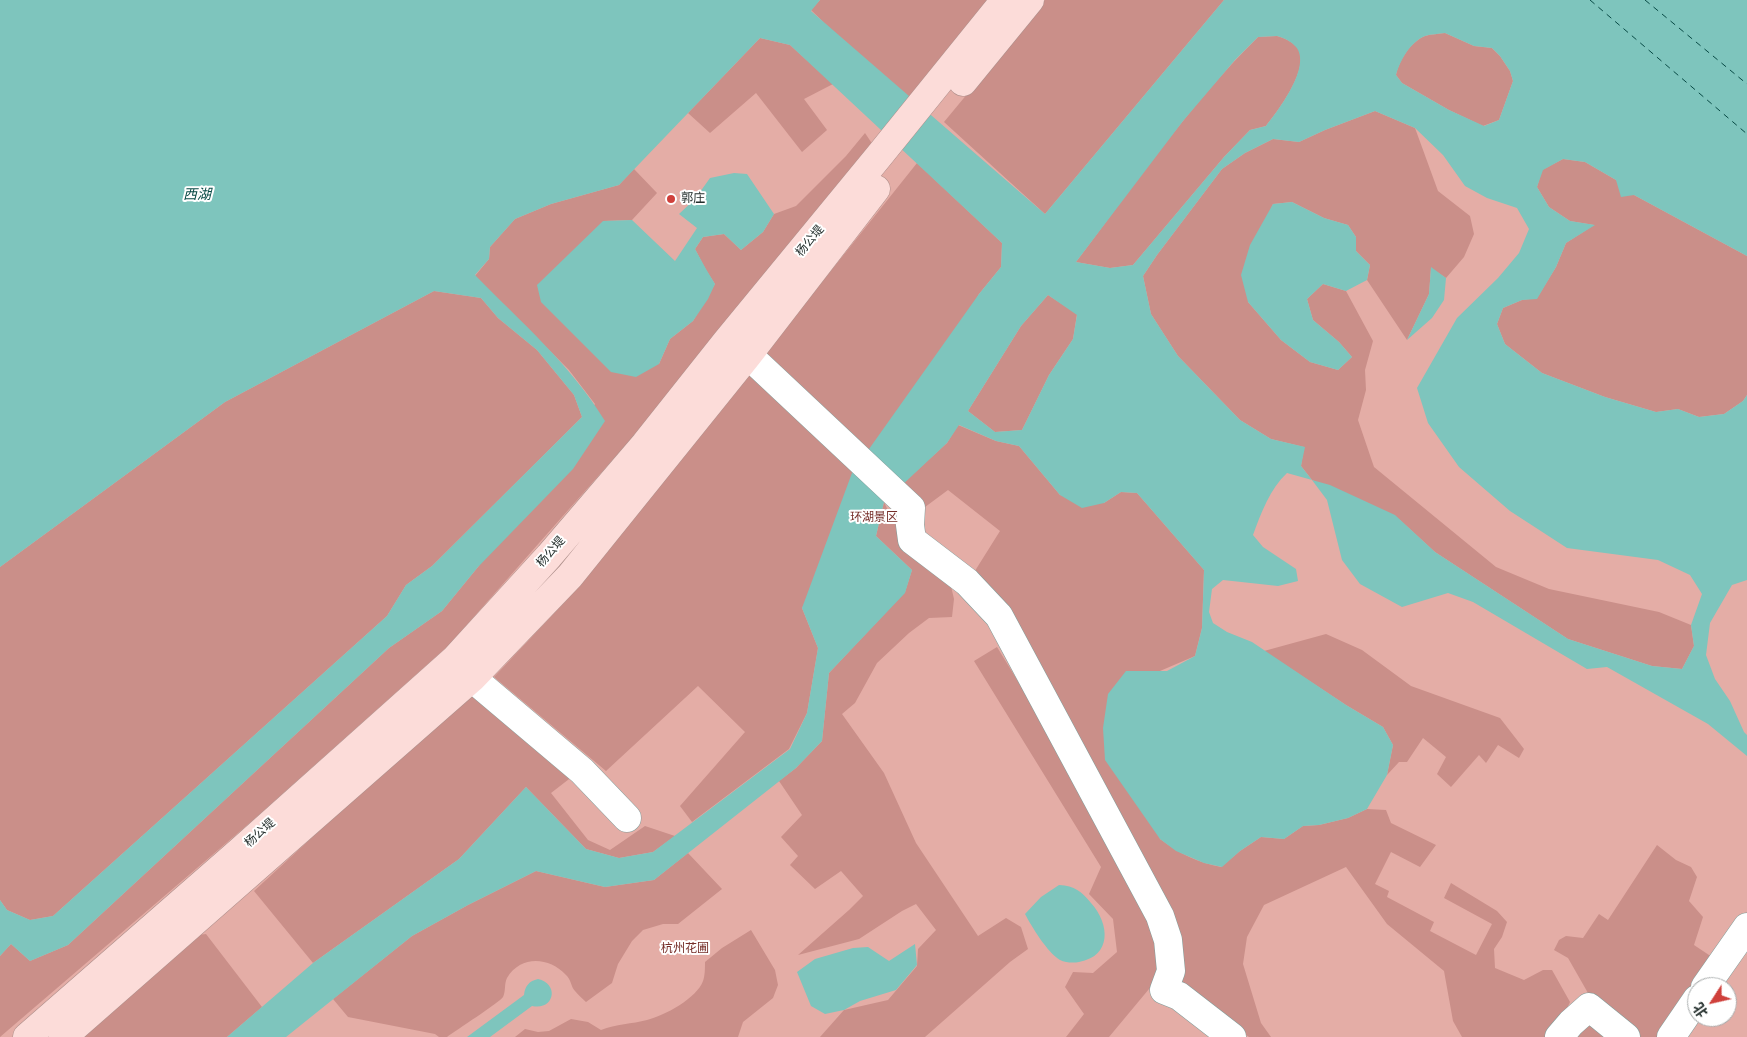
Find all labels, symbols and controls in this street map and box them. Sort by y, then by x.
water label: 西湖 [183,187,211,203]
place label: 郭庄 [681,192,705,206]
marker: 郭庄 [665,193,677,205]
street label: 杨公堤 [793,223,827,259]
park label: 环湖景区 [850,511,898,525]
street label: 杨公堤 [534,534,568,570]
street label: 杨公堤 [242,816,278,850]
park label: 杭州花圃 [661,942,709,956]
north arrow [1687,977,1737,1027]
text: 北 [1689,999,1712,1021]

